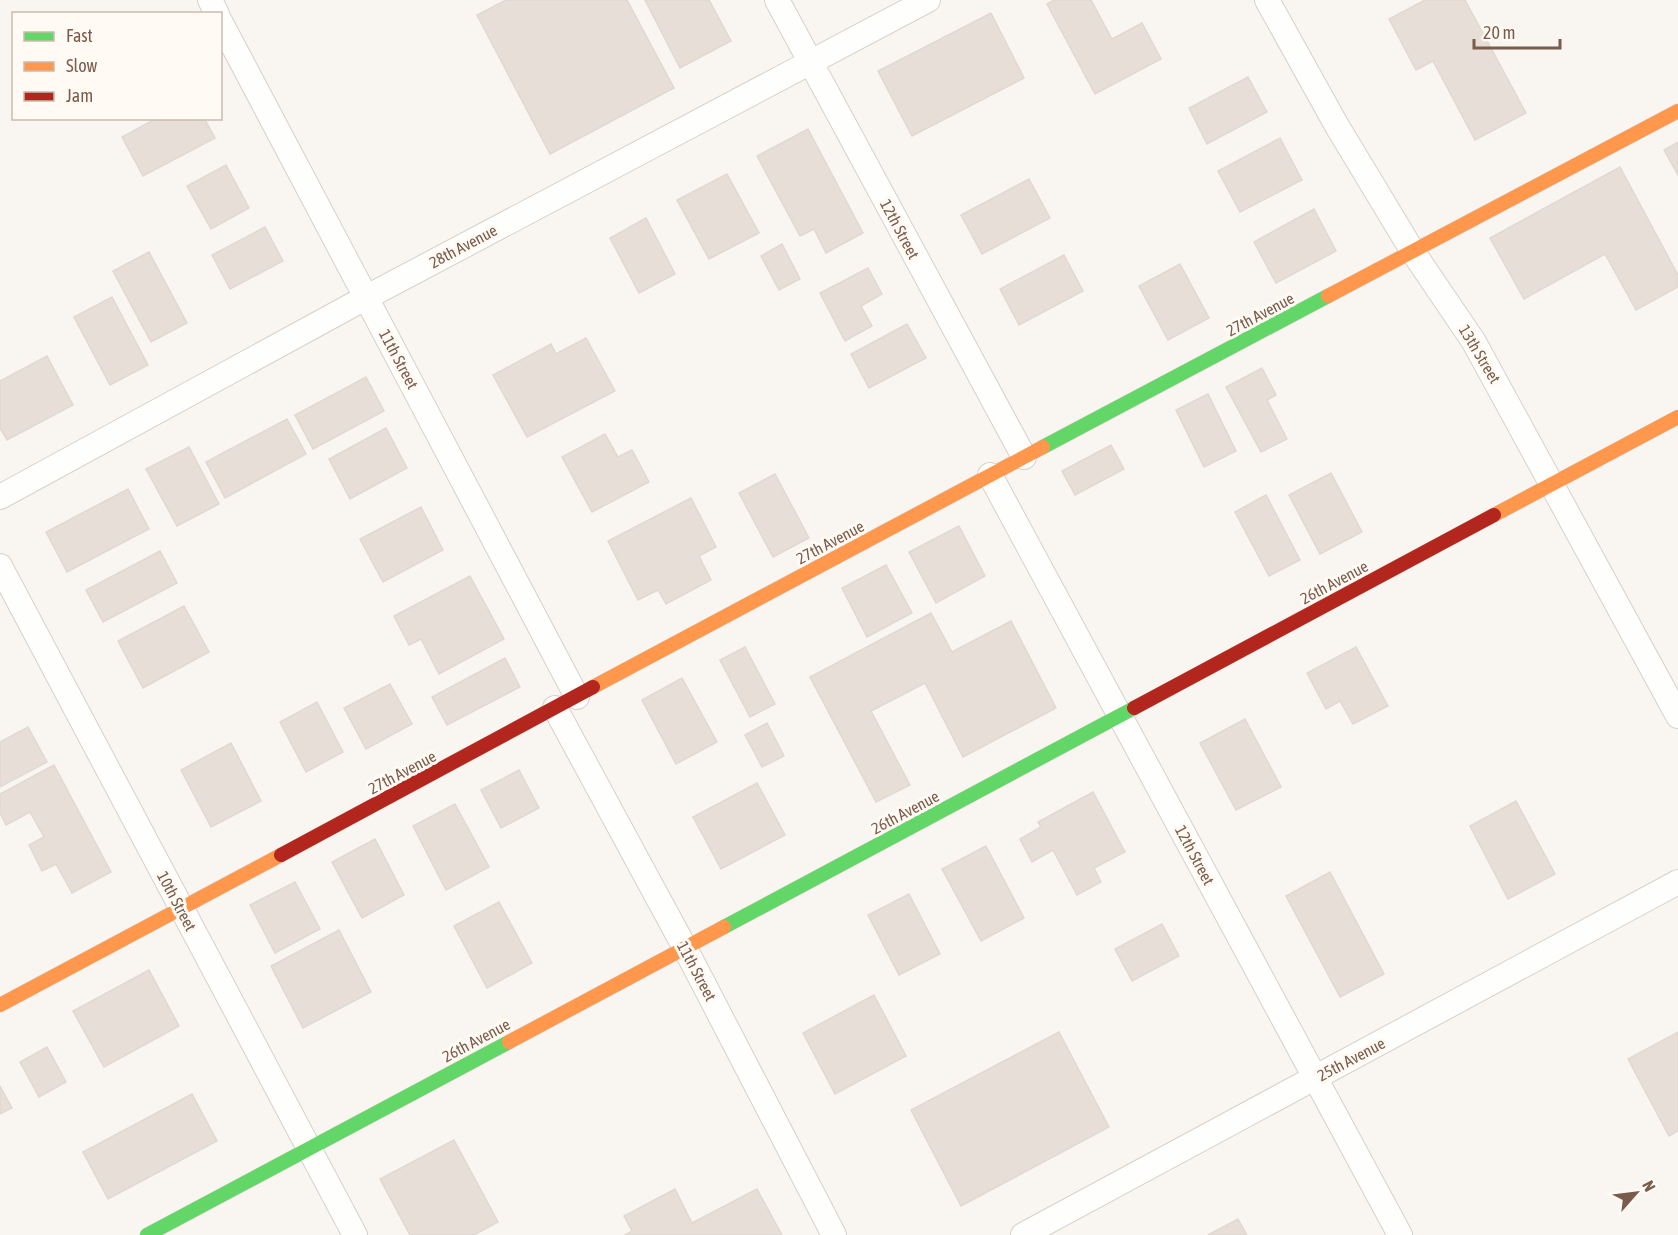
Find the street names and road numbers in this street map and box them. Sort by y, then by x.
street label: 12th Street [877,196,923,262]
street label: 28th Avenue [426,221,500,271]
street label: 27th Avenue [1223,289,1297,339]
street label: 13th Street [1456,322,1505,387]
street label: 11th Street [376,326,422,392]
street label: 27th Avenue [793,517,867,567]
street label: 26th Avenue [1297,557,1371,607]
street label: 27th Avenue [365,747,439,797]
street label: 26th Avenue [868,787,942,837]
street label: 12th Street [1172,822,1218,888]
street label: 10th Street [154,868,200,934]
street label: 11th Street [674,938,720,1004]
street label: 26th Avenue [439,1015,513,1065]
street label: 25th Avenue [1314,1034,1388,1084]

